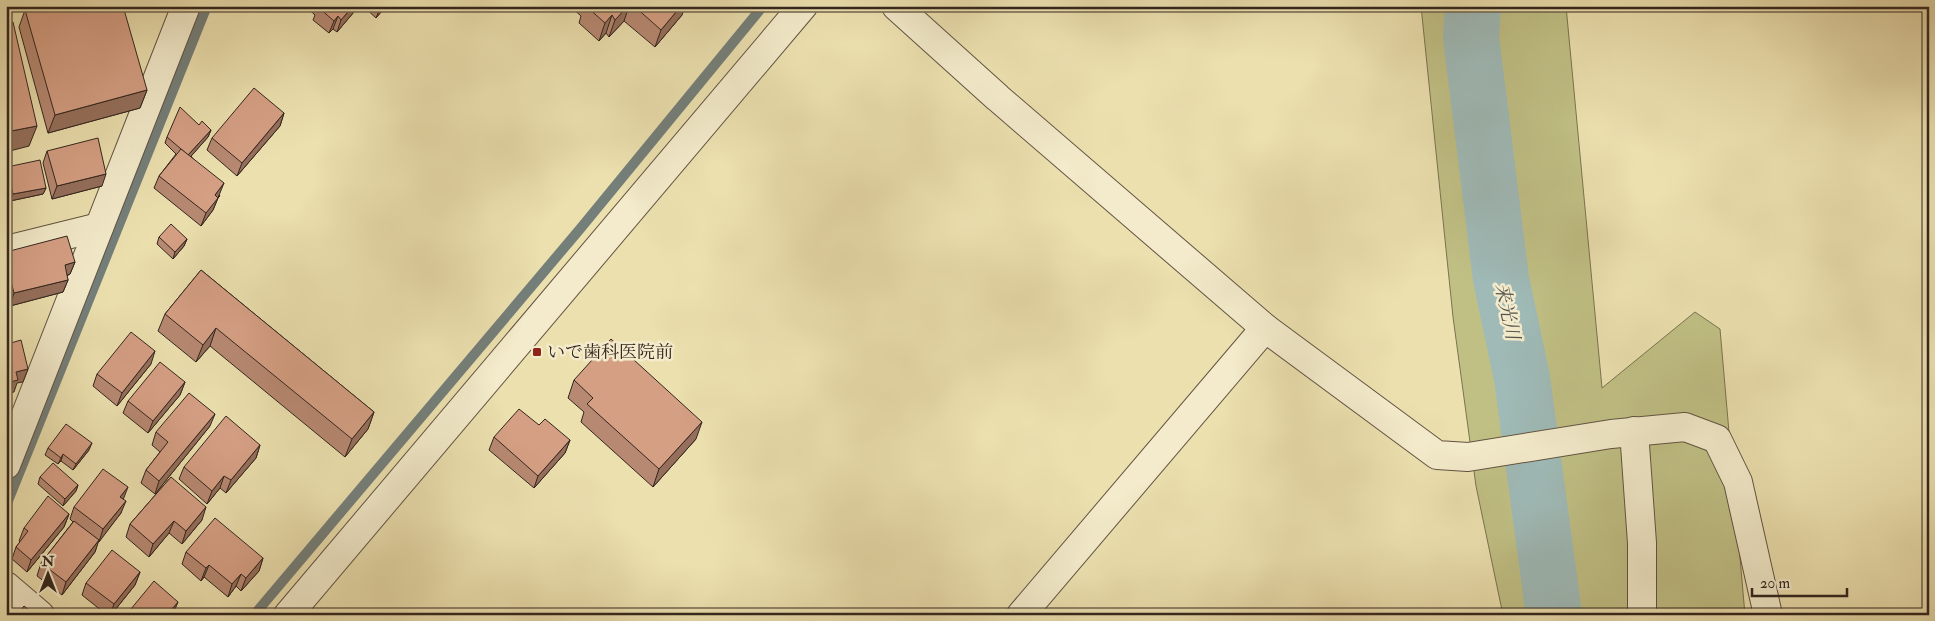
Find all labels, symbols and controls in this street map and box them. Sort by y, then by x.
water label: 来光川 [1489,281,1525,344]
place label: いで歯科医院前 [547,341,673,364]
marker: いで歯科医院前 [531,346,543,358]
north arrow [22,548,72,598]
text: N [41,553,55,570]
scale bar [1752,566,1848,598]
text: 20 m [1760,574,1790,593]

